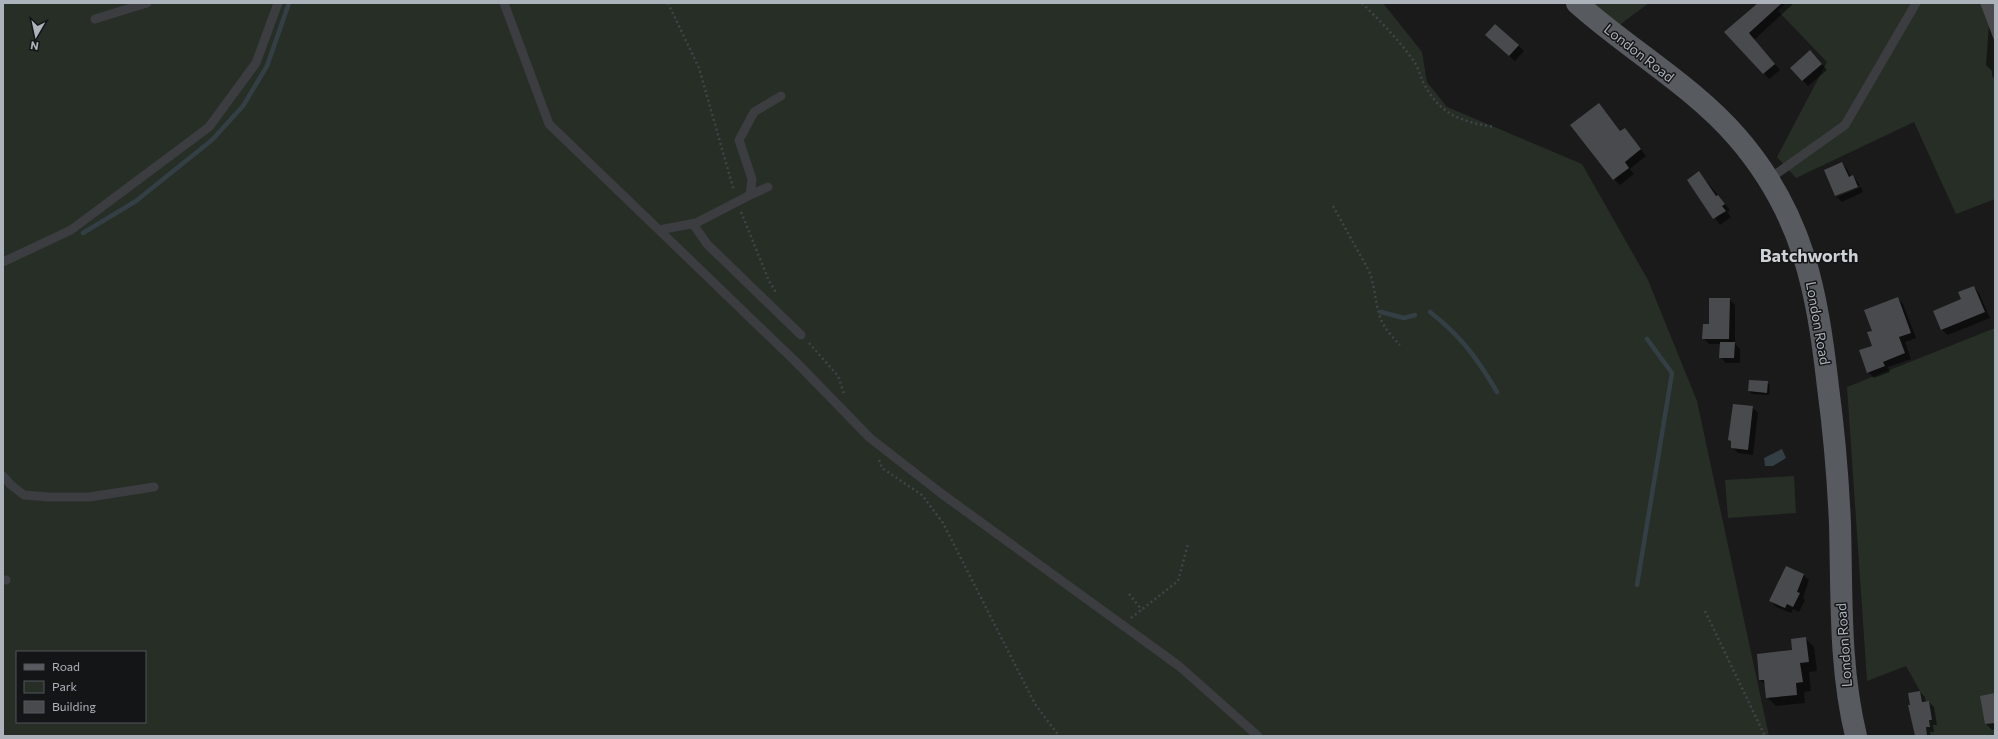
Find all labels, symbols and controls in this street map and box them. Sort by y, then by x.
north arrow [16,16,56,56]
street label: London Road [1601,20,1678,85]
text: N [29,39,39,53]
district label: Batchworth [1760,244,1858,266]
street label: London Road [1803,280,1834,366]
street label: London Road [1832,602,1855,688]
legend [16,651,146,723]
text: Road [52,659,80,673]
text: Park [52,679,78,693]
text: Building [52,699,96,713]

